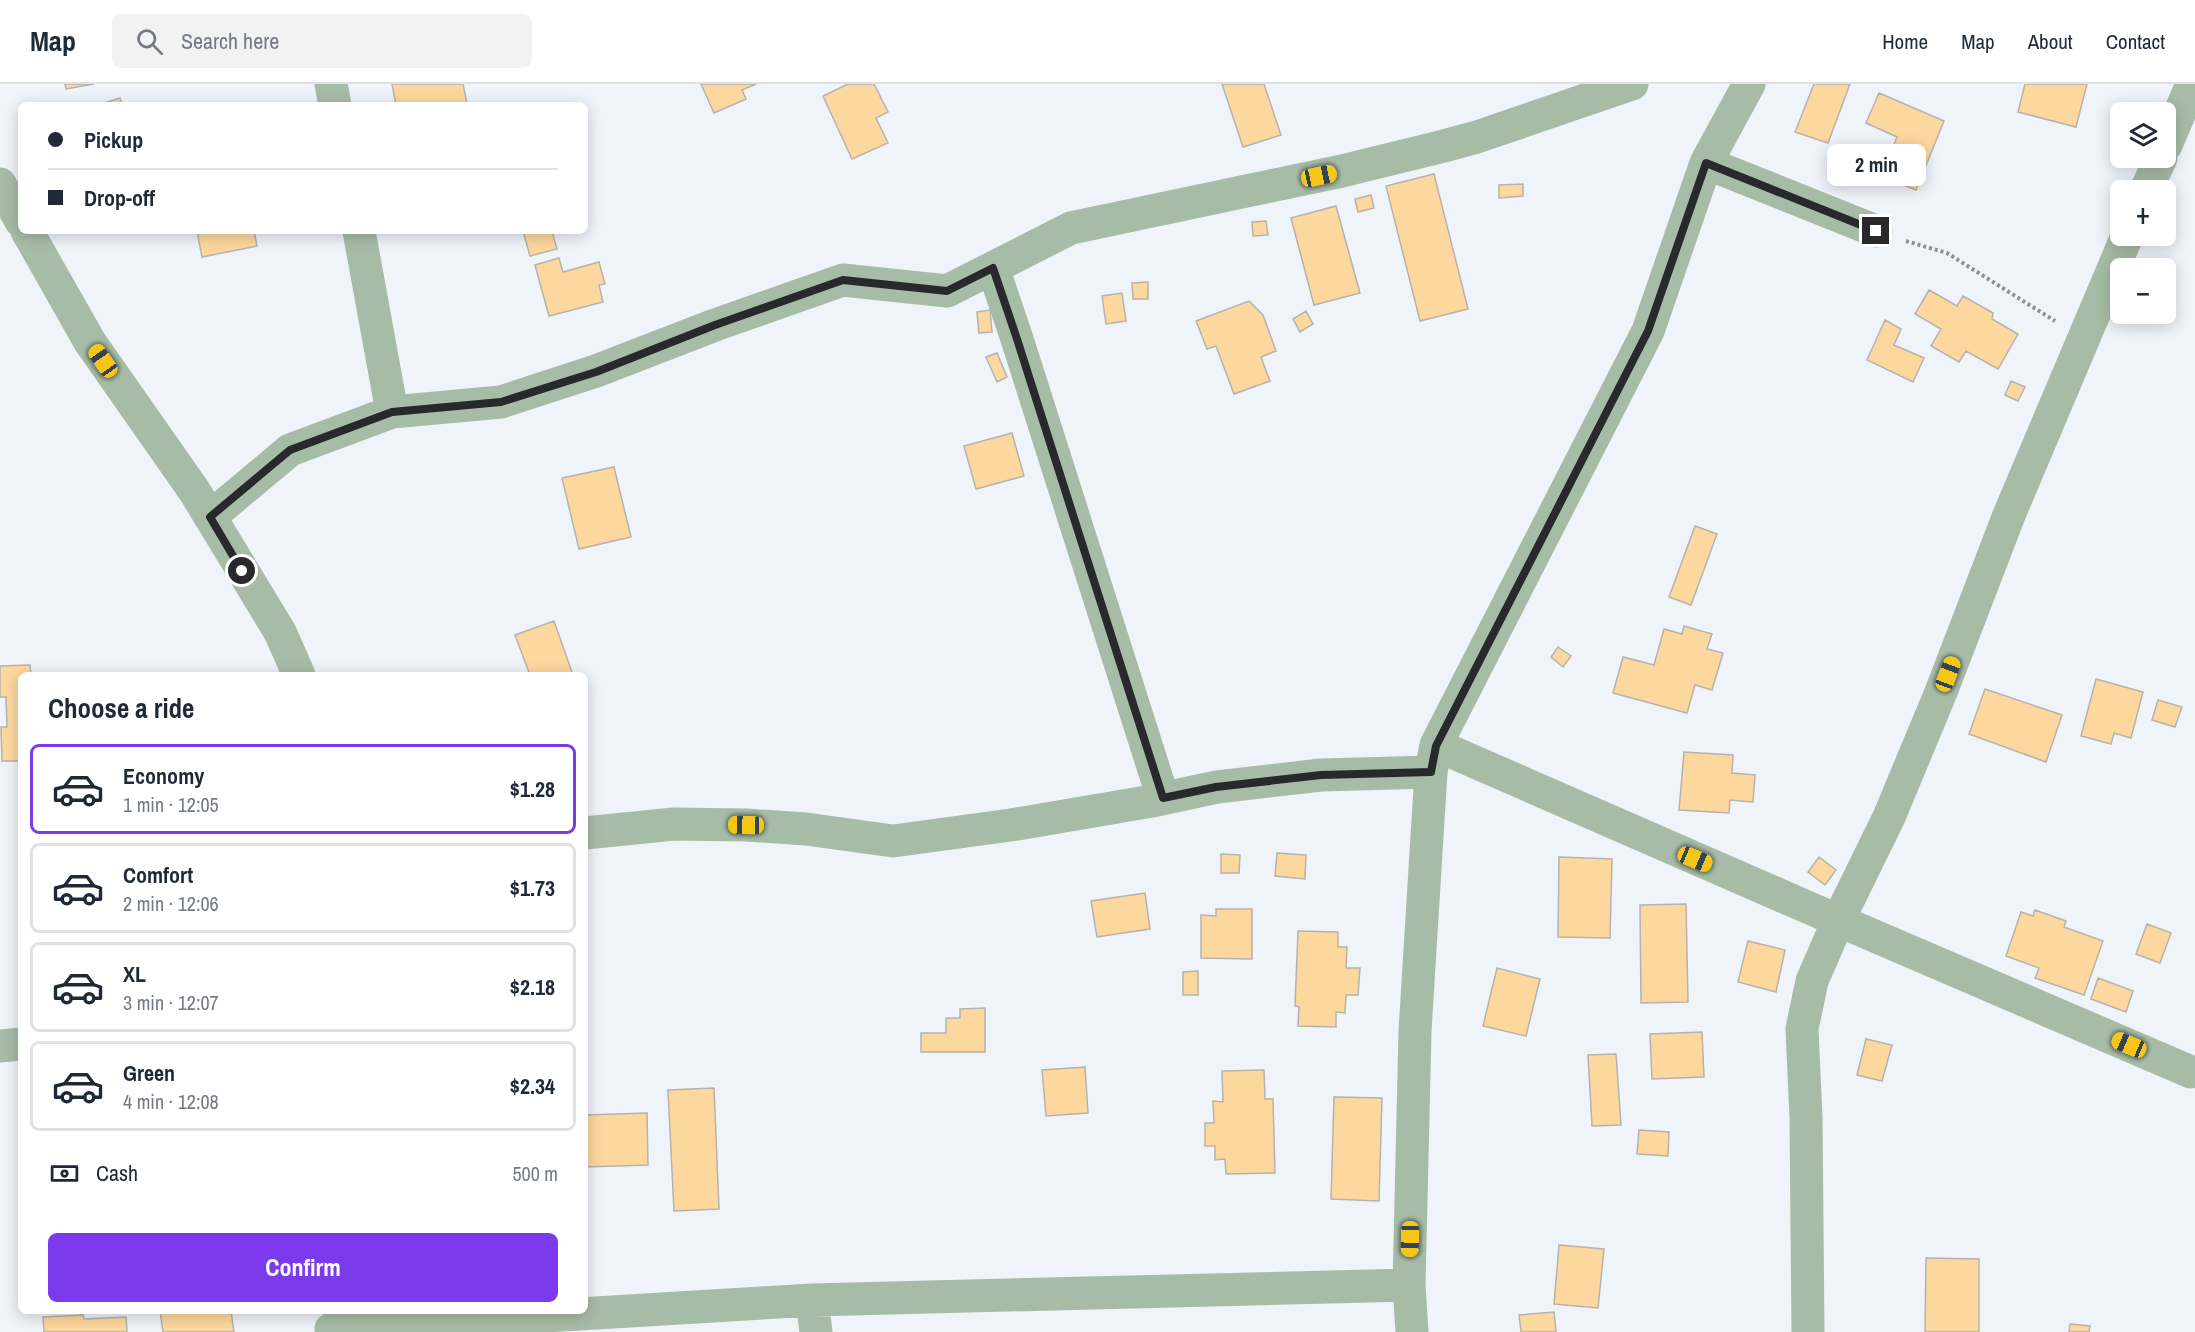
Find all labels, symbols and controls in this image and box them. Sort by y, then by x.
search box [112,14,532,68]
text: Map [30,22,76,60]
icon: search [133,25,166,58]
text: Search here [181,26,279,56]
text: Home [1882,27,1928,56]
text: Map [1961,27,1995,56]
text: About [2028,27,2073,56]
text: Contact [2106,27,2165,56]
map controls [2110,102,2176,324]
button: layers [2110,102,2176,168]
text: Pickup [84,125,143,155]
callout: 2 min [1826,144,1926,186]
text: 2 min [1855,151,1898,178]
car [1300,163,1338,189]
button: + [2110,180,2176,246]
text: Drop-off [84,183,155,213]
route end [1862,217,1889,244]
button: − [2110,258,2176,324]
car [85,341,121,381]
route start [228,557,255,584]
car [1933,654,1963,694]
text: Choose a ride [48,690,194,726]
text: Economy [123,761,204,791]
icon: car [51,762,105,816]
text: $1.28 [510,774,555,804]
text: 1 min · 12:05 [123,791,219,818]
car [728,816,764,834]
car [1675,844,1715,874]
text: Comfort [123,860,193,890]
icon: car [51,861,105,915]
text: $1.73 [510,873,555,903]
text: 2 min · 12:06 [123,890,219,917]
text: XL [123,959,146,989]
icon: car [51,960,105,1014]
text: $2.18 [510,972,555,1002]
text: 3 min · 12:07 [123,989,219,1016]
car [2109,1030,2149,1060]
text: Green [123,1058,175,1088]
icon: car [51,1059,105,1113]
text: $2.34 [510,1071,555,1101]
text: 4 min · 12:08 [123,1088,219,1115]
icon: cash [48,1157,81,1190]
text: Cash [96,1158,138,1188]
text: 500 m [512,1160,558,1187]
car [1401,1221,1419,1257]
button: Confirm [48,1233,558,1302]

